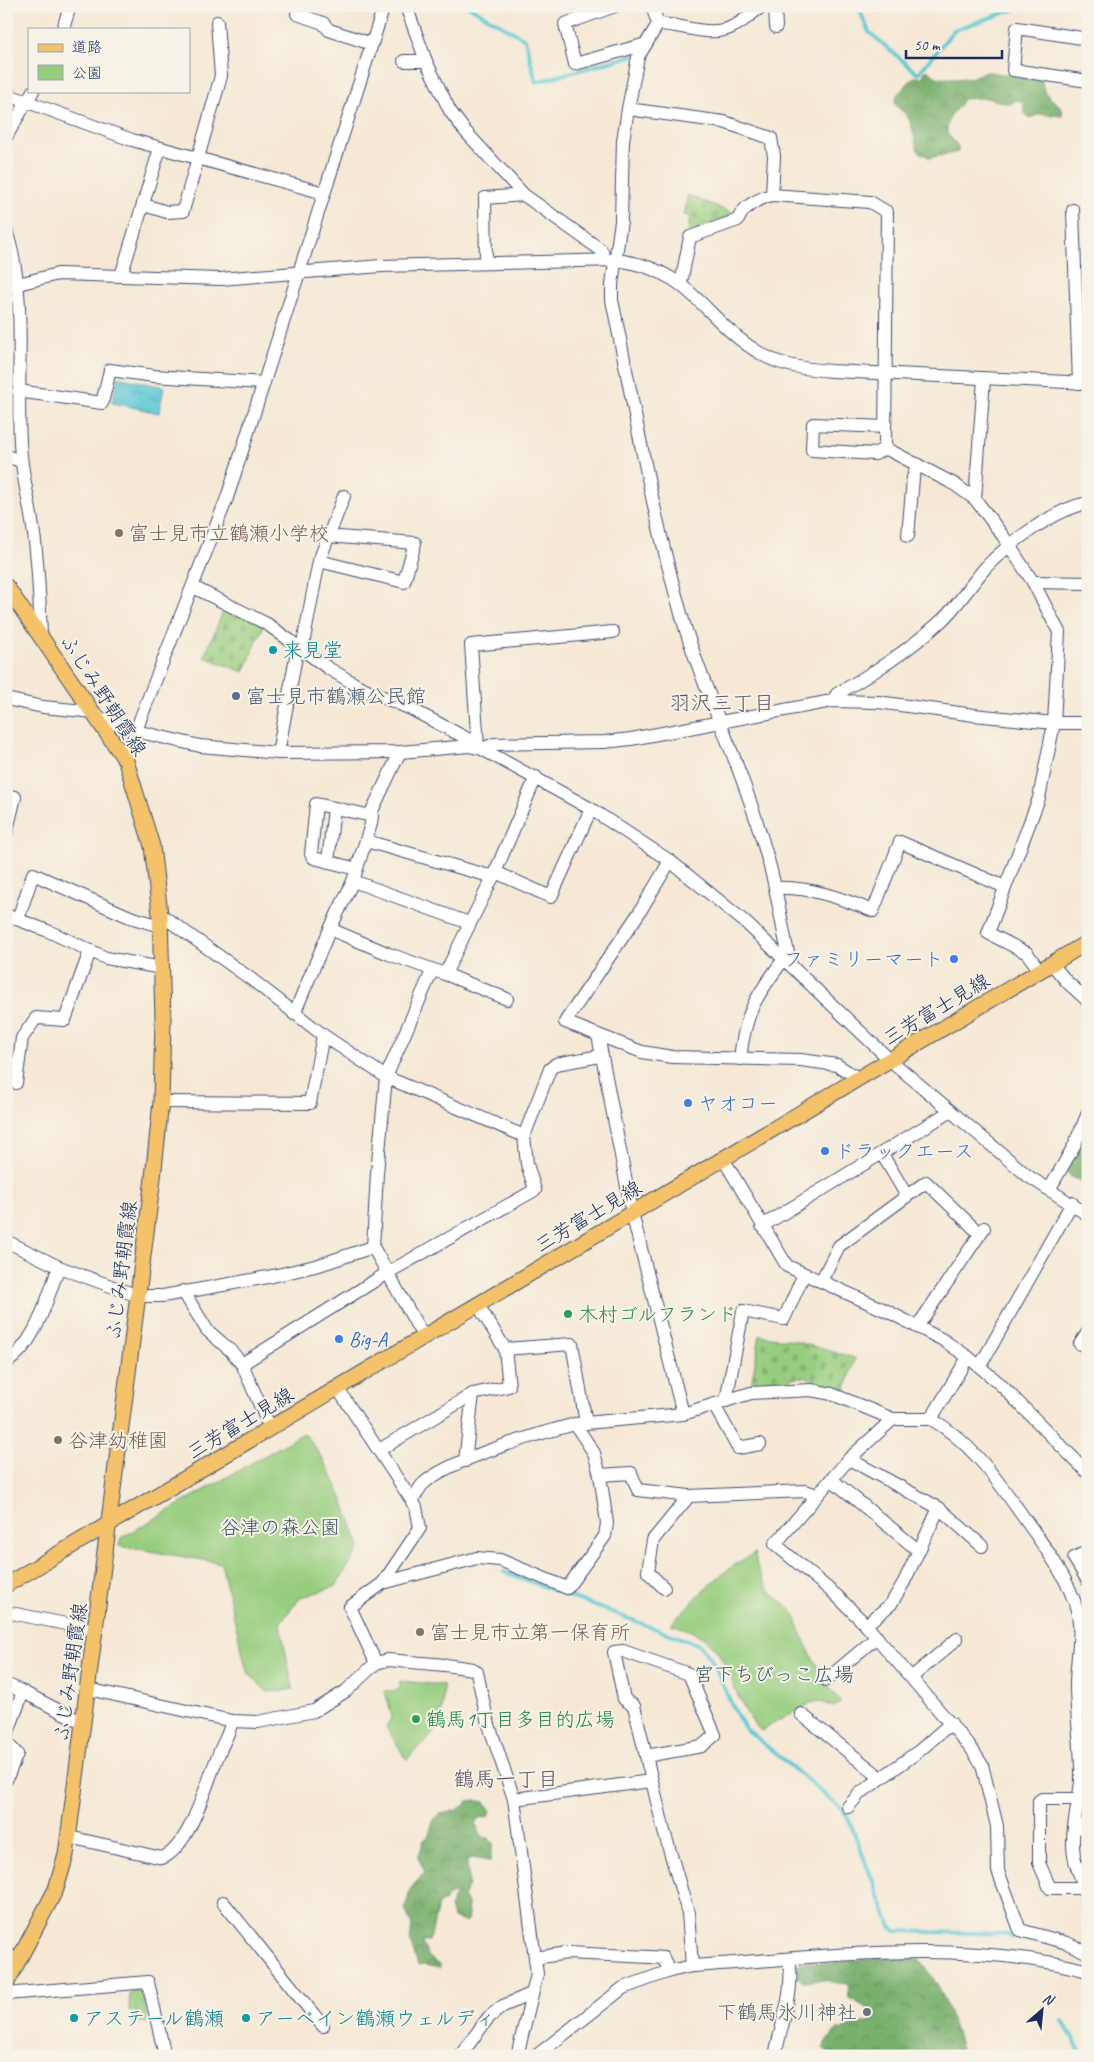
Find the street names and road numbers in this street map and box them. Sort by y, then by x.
street label: ふじみ野朝霞線 [55,630,152,761]
street label: 三芳富士見線 [878,968,994,1051]
street label: 三芳富士見線 [530,1175,646,1258]
street label: ふじみ野朝霞線 [101,1199,142,1341]
street label: 三芳富士見線 [182,1382,298,1465]
street label: ふじみ野朝霞線 [48,1601,93,1743]

